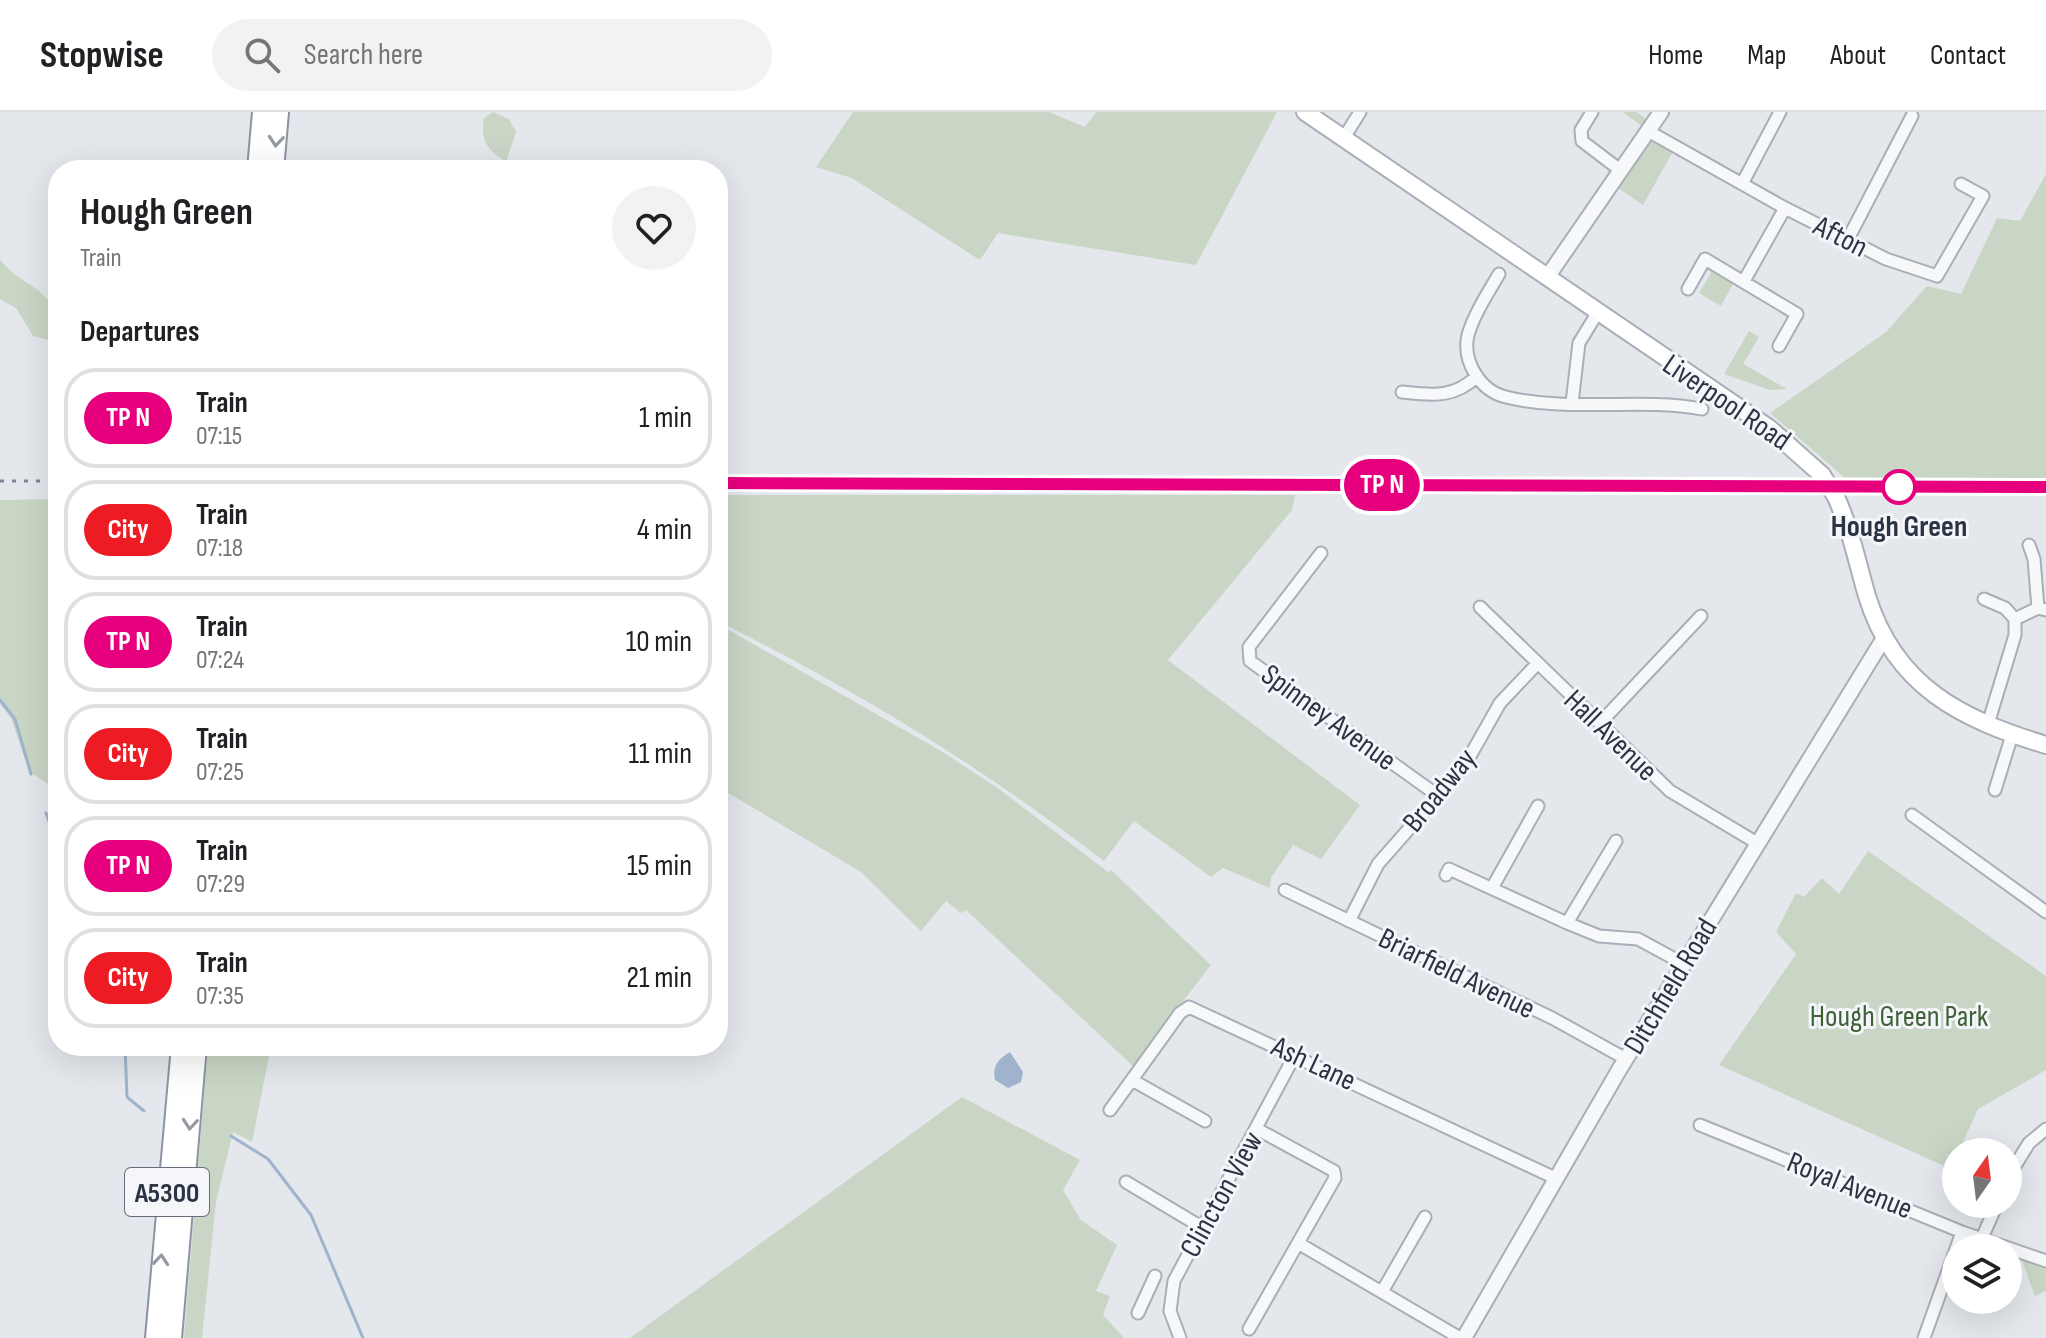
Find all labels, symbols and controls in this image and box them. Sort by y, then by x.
search box [212,19,772,91]
text: Stopwise [40,33,164,78]
icon: search [240,33,284,77]
text: Search here [304,37,423,73]
text: Home [1648,39,1703,72]
text: Map [1747,39,1786,72]
text: About [1830,39,1886,72]
text: Contact [1930,39,2006,72]
one-way arrow [268,135,285,148]
button: heart [612,186,696,270]
text: Hough Green [80,190,253,235]
street label: Afton [1807,208,1874,266]
text: Train [80,243,122,274]
text: Departures [80,314,200,350]
street label: Liverpool Road [1656,347,1797,459]
text: Train [196,385,248,421]
text: 1 min [639,400,692,436]
text: TP N [106,401,150,434]
text: 07:15 [196,421,242,452]
line badge: TP N [1326,459,1438,511]
text: TP N [1360,468,1404,501]
marker: Hough Green [1882,470,1916,504]
text: Train [196,497,248,533]
place label: Hough Green [1831,509,1967,545]
text: 4 min [637,512,692,548]
text: City [107,513,149,546]
text: 07:18 [196,533,243,564]
text: Train [196,609,248,645]
text: 10 min [626,624,692,660]
text: TP N [106,625,150,658]
text: 07:24 [196,645,244,676]
street label: Spinney Avenue [1254,657,1403,779]
street label: Hall Avenue [1556,682,1665,789]
text: Train [196,721,248,757]
text: 11 min [629,736,692,772]
text: City [107,737,149,770]
street label: Broadway [1395,741,1485,840]
text: 07:25 [196,757,244,788]
text: Train [196,833,248,869]
text: 15 min [627,848,692,884]
text: TP N [106,849,150,882]
text: 07:29 [196,869,245,900]
street label: Ditchfield Road [1616,912,1725,1061]
street label: Briarfield Avenue [1373,921,1541,1027]
text: Train [196,945,248,981]
text: 21 min [627,960,692,996]
text: City [107,961,149,994]
text: 07:35 [196,981,244,1012]
park label: Hough Green Park [1810,999,1989,1035]
street label: Ash Lane [1265,1028,1361,1099]
one-way arrow [182,1118,199,1131]
street label: Clincton View [1173,1125,1271,1263]
north arrow [1942,1138,2022,1218]
map controls [1942,1138,2022,1314]
street label: Royal Avenue [1782,1144,1918,1227]
road number: A5300 [125,1168,209,1216]
button: layers [1942,1234,2022,1314]
one-way arrow [152,1253,169,1266]

